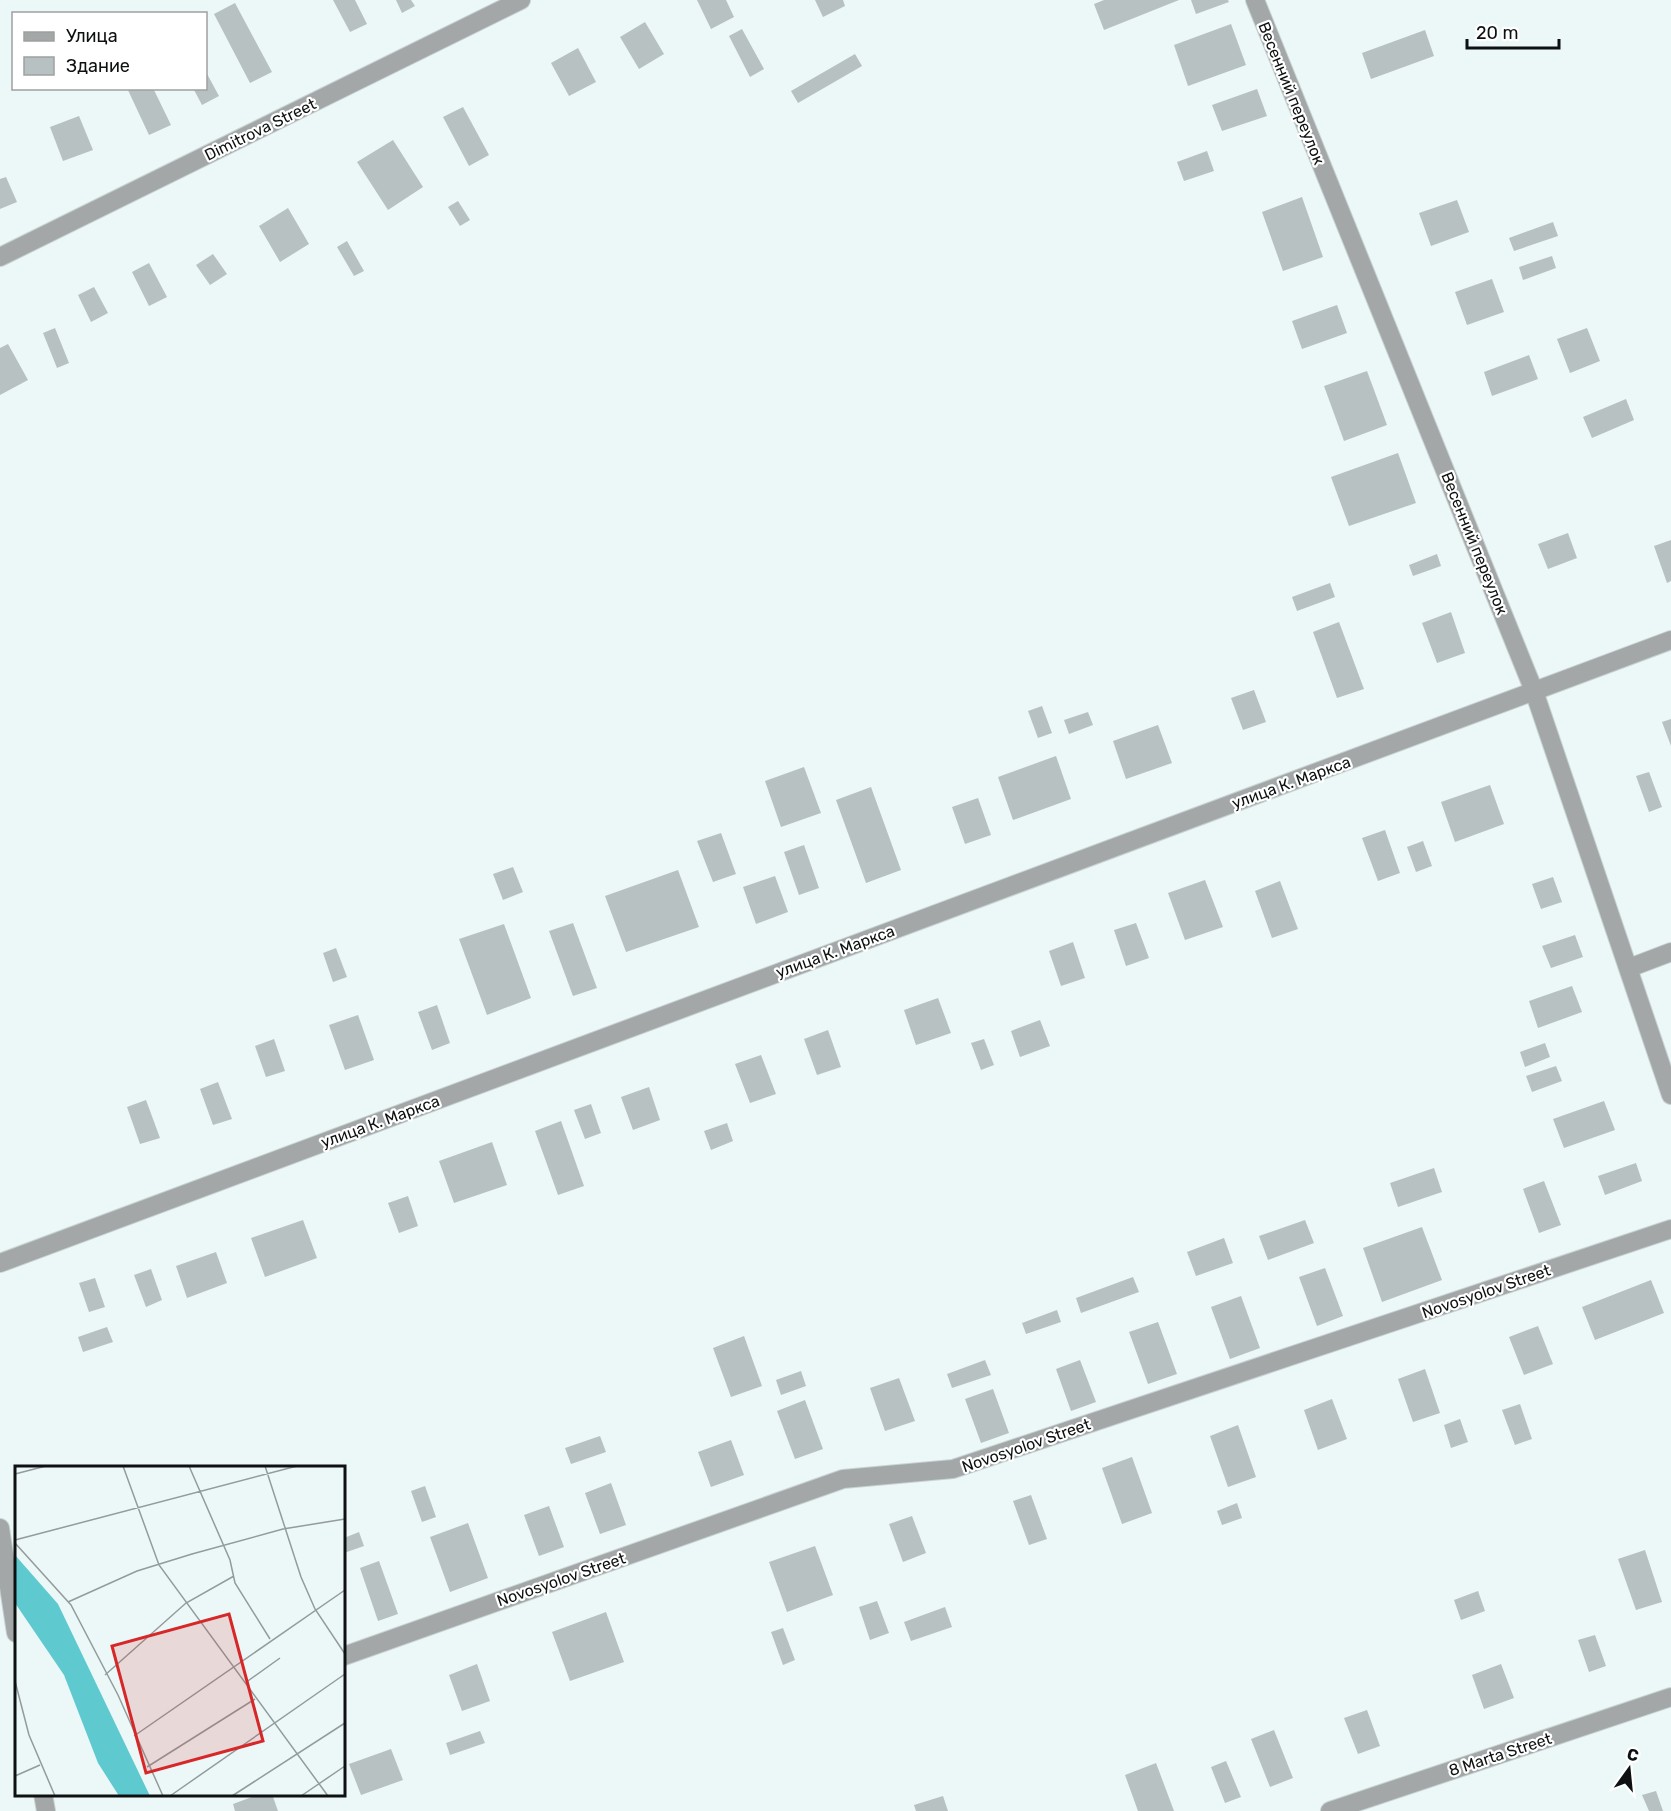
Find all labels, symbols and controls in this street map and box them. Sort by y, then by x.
legend [12,12,207,90]
scale bar [1467,12,1558,50]
street label: Весенний переулок [1254,19,1329,168]
text: 20 m [1476,22,1518,44]
text: Улица [66,25,118,47]
text: Здание [66,55,130,77]
street label: Dimitrova Street [201,94,319,165]
street label: Весенний переулок [1437,469,1512,618]
street label: улица К. Маркса [1229,752,1353,813]
street label: улица К. Маркса [773,921,897,982]
street label: улица К. Маркса [318,1091,442,1152]
street label: Novosyolov Street [1419,1261,1553,1322]
street label: Novosyolov Street [959,1415,1093,1476]
inset map [15,1466,345,1796]
street label: Novosyolov Street [494,1549,628,1610]
street label: 8 Marta Street [1446,1729,1554,1780]
north arrow [1599,1739,1659,1799]
text: С [1625,1744,1641,1766]

